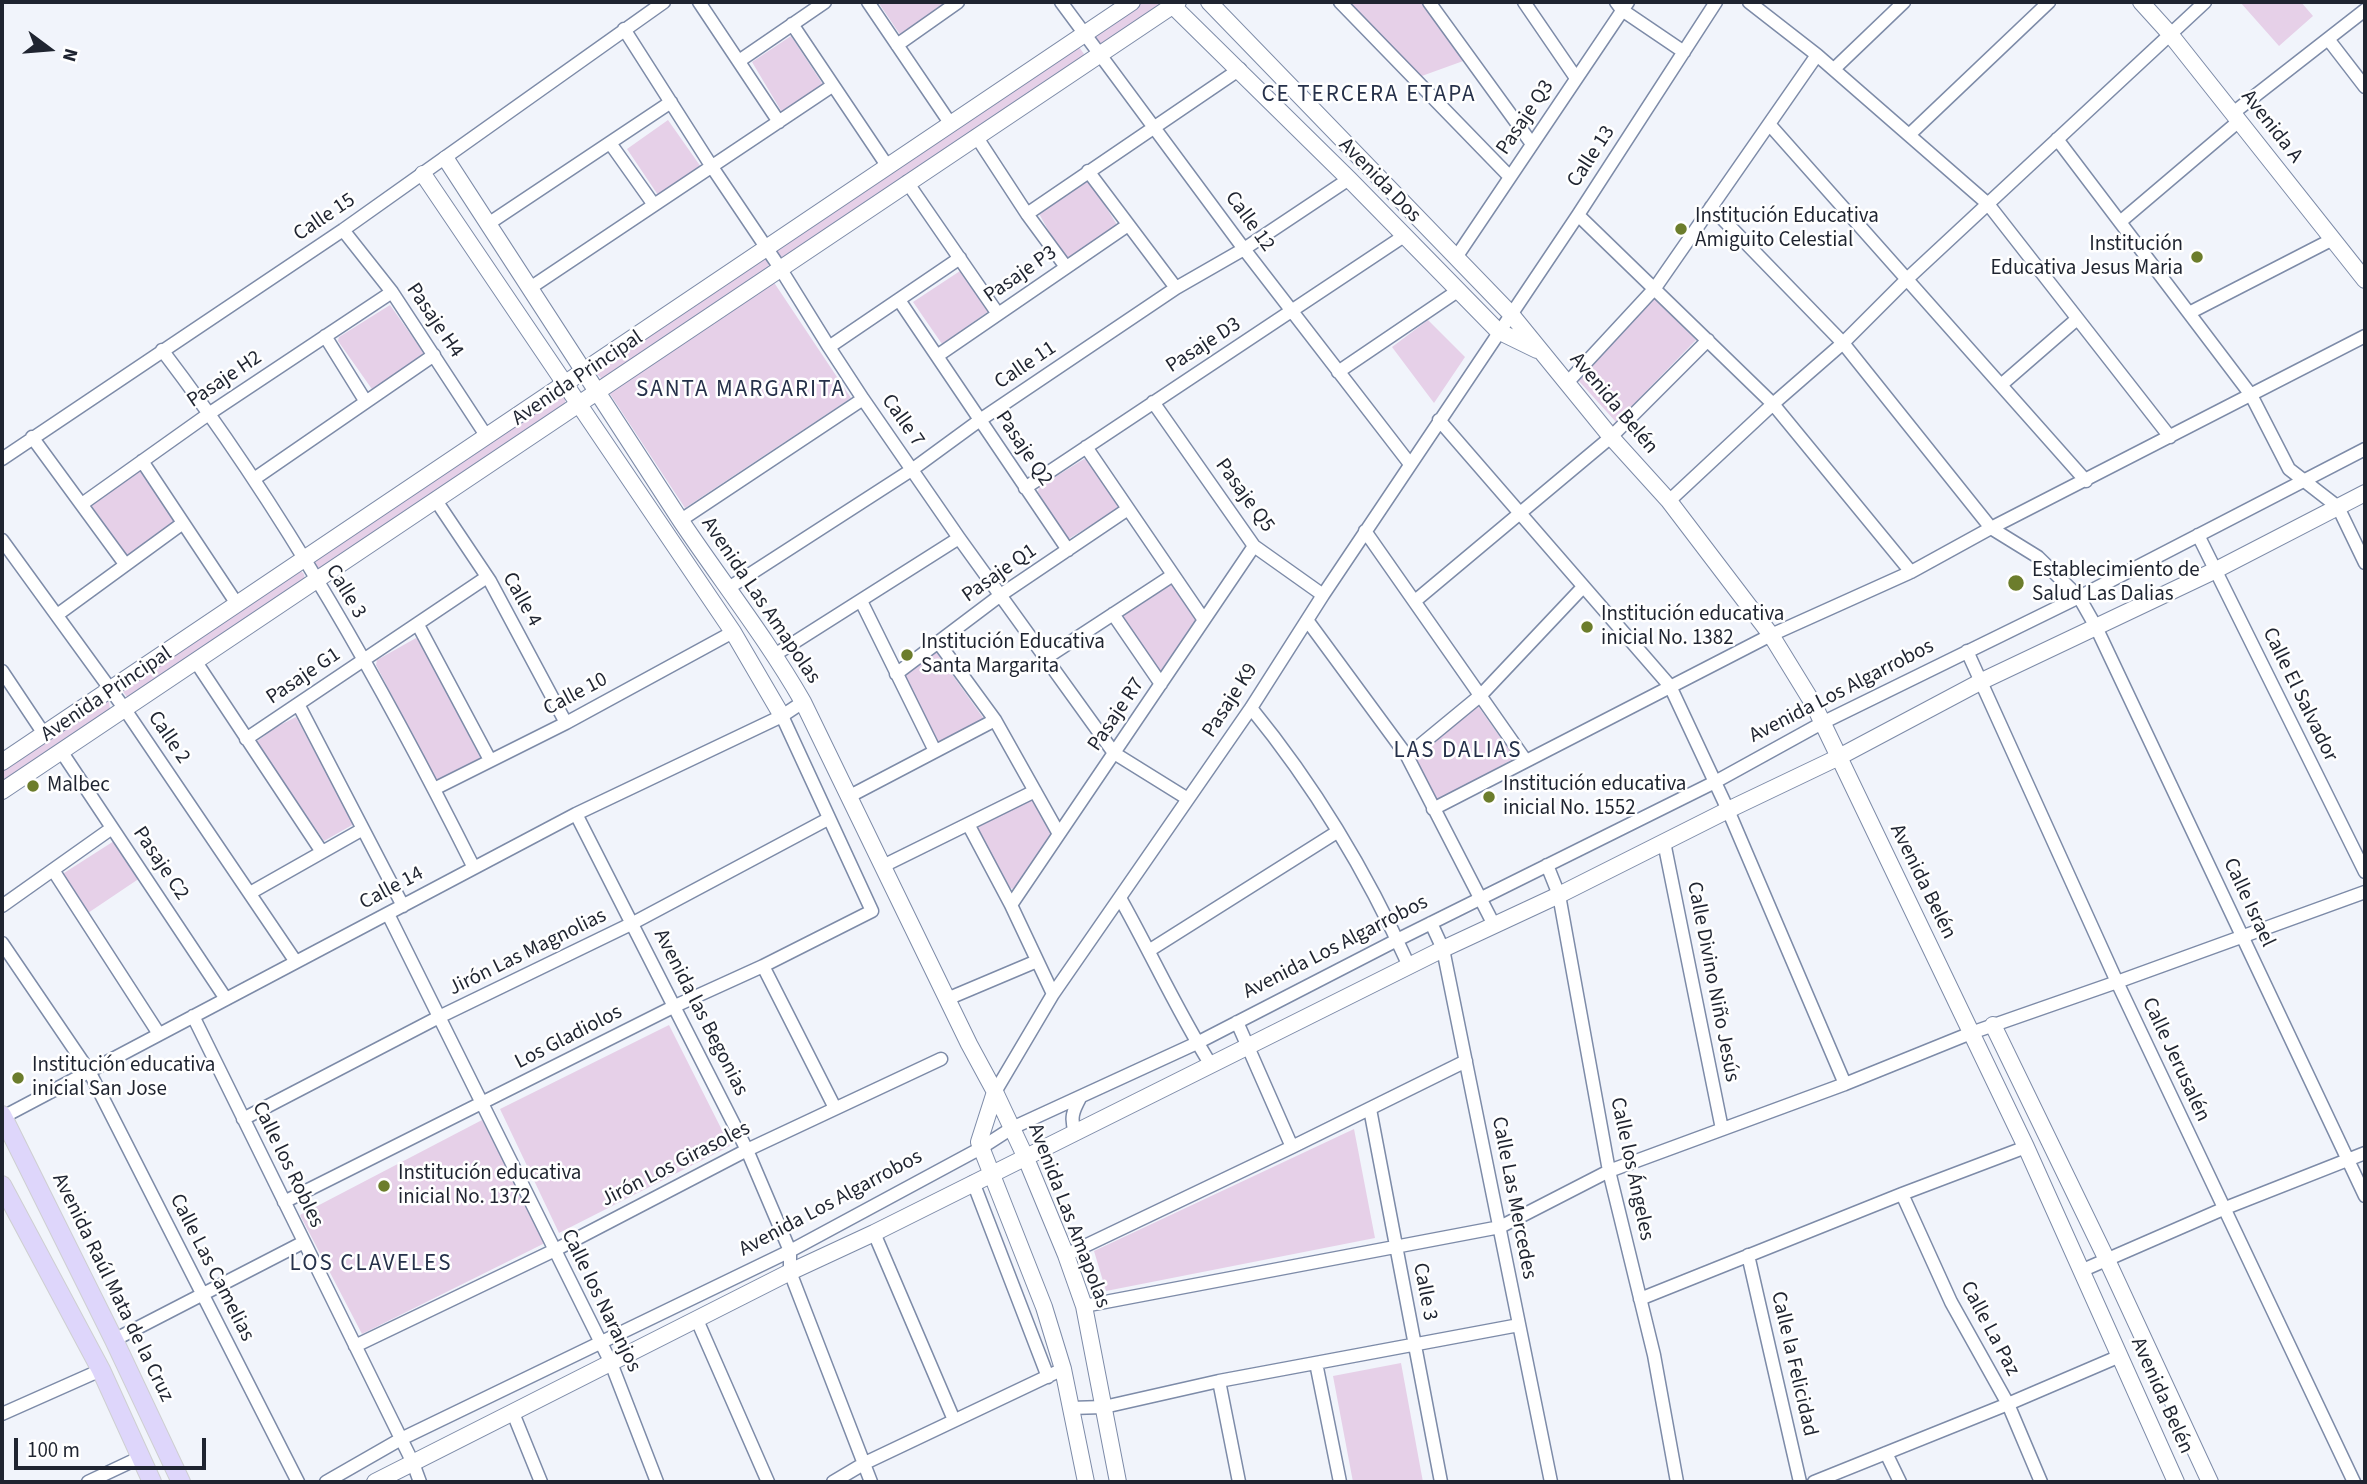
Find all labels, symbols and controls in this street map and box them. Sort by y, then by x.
north arrow [14,14,84,84]
text: N [55,45,84,65]
street label: Pasaje Q3 [1492,76,1560,160]
district label: CE TERCERA ETAPA [1263,82,1475,110]
street label: Avenida A [2235,85,2307,169]
street label: Calle 13 [1563,121,1621,193]
street label: Avenida Dos [1333,134,1425,228]
street label: Calle 12 [1219,187,1279,257]
street label: Calle 15 [289,188,361,248]
place label: Institución Educativa Amiguito Celestial [1695,204,1879,254]
marker: Institución Educativa Amiguito Celestial [1673,221,1689,237]
place label: Institución Educativa Jesus Maria [1990,232,2183,282]
street label: Pasaje P3 [980,241,1062,309]
marker: Institución Educativa Jesus Maria [2189,249,2205,265]
street label: Pasaje H4 [400,279,468,363]
street label: Pasaje D3 [1162,313,1246,379]
street label: Avenida Principal [508,326,648,432]
street label: Calle 11 [990,336,1062,396]
street label: Pasaje H2 [183,346,267,414]
street label: Avenida Belén [1563,348,1663,460]
district label: SANTA MARGARITA [638,377,844,405]
street label: Calle 7 [875,390,929,452]
street label: Pasaje Q2 [989,407,1057,491]
street label: Pasaje Q5 [1209,454,1279,538]
street label: Avenida Las Amapolas [695,513,825,689]
street label: Pasaje Q1 [958,539,1042,609]
place label: Establecimiento de Salud Las Dalias [2032,558,2200,608]
street label: Calle 3 [319,561,371,623]
street label: Calle 4 [496,568,546,632]
marker: Establecimiento de Salud Las Dalias [2006,573,2026,593]
place label: Institución educativa inicial No. 1382 [1601,602,1784,652]
marker: Institución educativa inicial No. 1382 [1579,619,1595,635]
street label: Calle El Salvador [2256,624,2342,766]
place label: Institución Educativa Santa Margarita [921,630,1105,680]
street label: Avenida Los Algarrobos [1745,634,1939,750]
street label: Avenida Principal [37,642,177,748]
street label: Pasaje G1 [262,643,346,711]
marker: Institución Educativa Santa Margarita [899,647,915,663]
street label: Pasaje K9 [1198,659,1264,743]
street label: Calle 10 [540,668,612,722]
street label: Pasaje R7 [1083,673,1151,757]
street label: Calle 2 [141,707,195,769]
district label: LAS DALIAS [1395,738,1521,766]
place label: Institución educativa inicial No. 1552 [1503,772,1686,822]
place label: Malbec [47,773,110,799]
marker: Malbec [25,778,41,794]
marker: Institución educativa inicial No. 1552 [1481,789,1497,805]
street label: Avenida Belén [1883,821,1961,943]
street label: Pasaje C2 [126,822,194,906]
street label: Calle Israel [2216,854,2280,952]
street label: Calle 14 [356,862,428,916]
street label: Calle Divino Niño Jesús [1680,880,1744,1084]
street label: Avenida Los Algarrobos [1239,890,1433,1006]
street label: Jirón Las Magnolias [445,904,611,1002]
street label: Avenida las Begonias [647,925,753,1101]
street label: Calle Jerusalén [2135,994,2215,1126]
street label: Los Gladiolos [511,1000,627,1076]
place label: Institución educativa inicial San Jose [32,1053,215,1103]
marker: Institución educativa inicial San Jose [10,1070,26,1086]
street label: Calle los Ángeles [1604,1095,1658,1243]
street label: Calle los Robles [246,1098,328,1232]
street label: Calle Las Mercedes [1485,1115,1541,1281]
street label: Jirón Los Girasoles [597,1117,755,1213]
street label: Avenida Las Amapolas [1021,1120,1115,1312]
street label: Avenida Los Algarrobos [735,1145,927,1263]
place label: Institución educativa inicial No. 1372 [398,1161,581,1211]
street label: Avenida Raúl Mata de la Cruz [46,1170,178,1406]
marker: Institución educativa inicial No. 1372 [376,1178,392,1194]
street label: Calle Las Camelias [163,1190,259,1346]
street label: Calle los Naranjos [554,1225,646,1377]
district label: LOS CLAVELES [291,1251,451,1279]
street label: Calle 3 [1406,1261,1442,1323]
street label: Calle La Paz [1954,1277,2024,1381]
street label: Calle la Felicidad [1764,1289,1822,1439]
street label: Avenida Belén [2124,1334,2198,1458]
scale bar [18,1424,210,1468]
text: 100 m [27,1435,80,1465]

